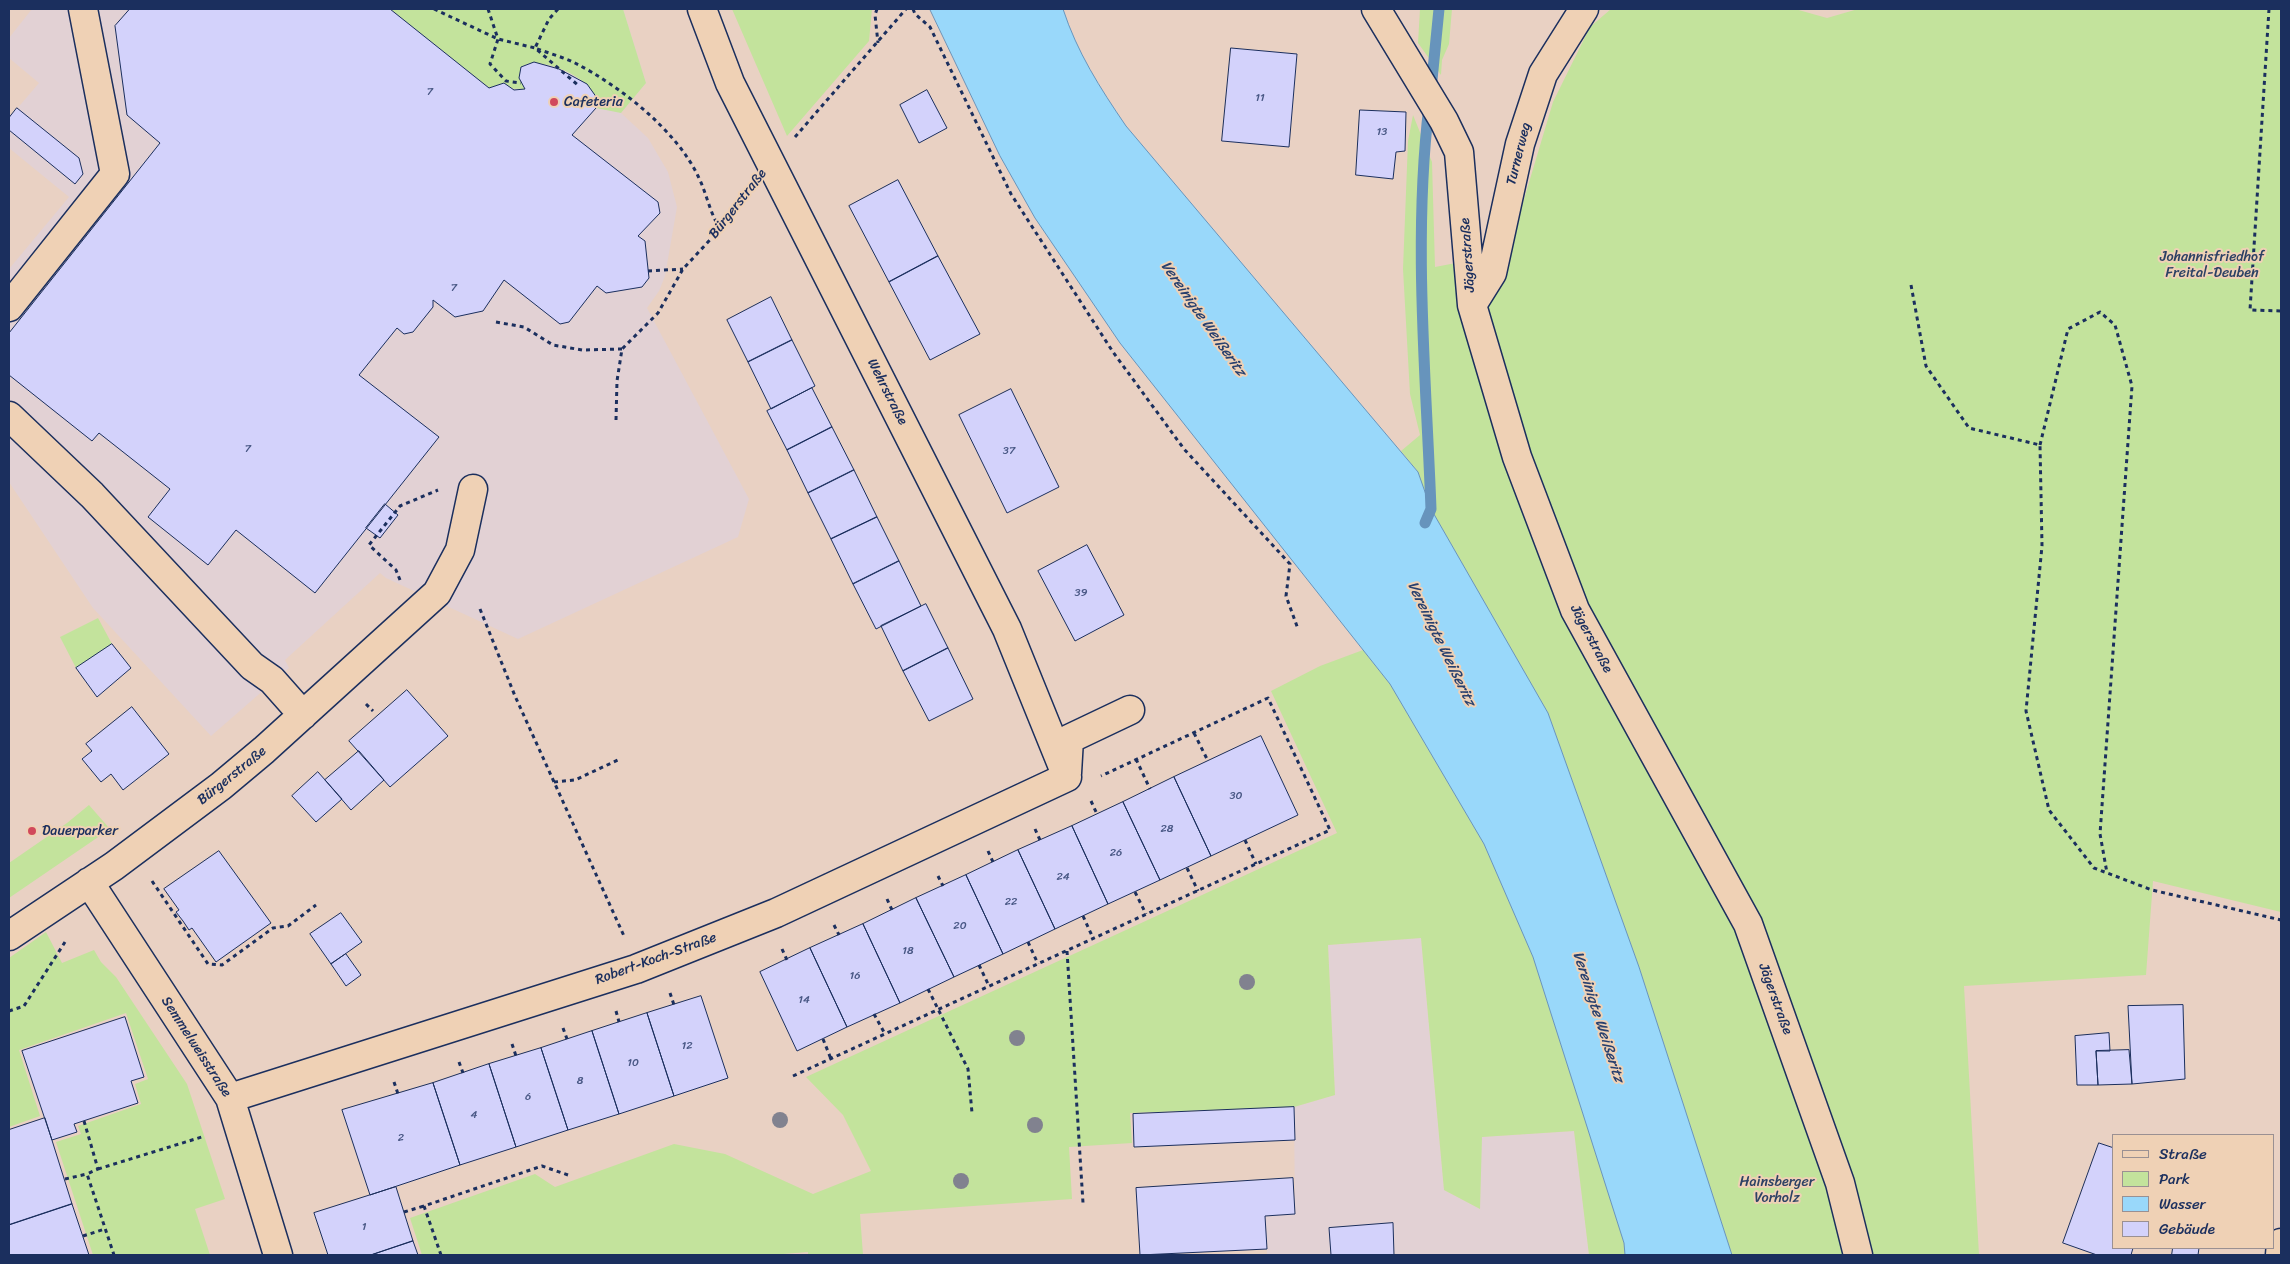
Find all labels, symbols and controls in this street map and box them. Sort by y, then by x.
house number: 7 [427,85,433,99]
house number: 11 [1255,91,1265,105]
place label: Cafeteria [564,94,623,110]
marker: Cafeteria [548,96,560,108]
street label: Turnerweg [1503,121,1535,187]
house number: 13 [1377,125,1387,139]
street label: Bürgerstraße [706,166,770,242]
street label: Jägerstraße [1457,217,1479,293]
park label: Johannisfriedhof Freital-Deuben [2160,249,2264,282]
water label: Vereinigte Weißeritz [1157,258,1249,380]
house number: 7 [451,281,457,295]
street label: Wehrstraße [863,356,911,428]
house number: 7 [245,442,251,456]
house number: 37 [1003,444,1015,458]
water label: Vereinigte Weißeritz [1403,579,1479,709]
house number: 39 [1075,586,1087,600]
street label: Jägerstraße [1566,602,1616,676]
street label: Bürgerstraße [194,743,270,809]
house number: 30 [1230,789,1242,803]
house number: 28 [1161,822,1173,836]
place label: Dauerparker [42,823,118,839]
marker: Dauerparker [26,825,38,837]
house number: 26 [1110,846,1122,860]
house number: 24 [1056,870,1070,884]
house number: 22 [1005,895,1017,909]
house number: 20 [953,919,967,933]
street label: Robert-Koch-Straße [593,929,719,989]
house number: 18 [902,944,914,958]
water label: Vereinigte Weißeritz [1568,949,1628,1085]
street label: Jägerstraße [1754,961,1796,1037]
house number: 16 [850,969,860,983]
house number: 14 [798,993,810,1007]
street label: Semmelweisstraße [157,994,235,1100]
house number: 12 [681,1039,693,1053]
house number: 10 [627,1056,639,1070]
house number: 8 [577,1074,583,1088]
house number: 6 [525,1090,531,1104]
house number: 4 [471,1108,477,1122]
house number: 2 [398,1131,404,1145]
legend [2112,1134,2275,1249]
text: Straße [2159,1141,2207,1167]
text: Park [2159,1166,2190,1192]
park label: Hainsberger Vorholz [1740,1174,1814,1206]
text: Wasser [2159,1191,2206,1217]
text: Gebäude [2159,1216,2215,1242]
house number: 1 [362,1220,366,1234]

